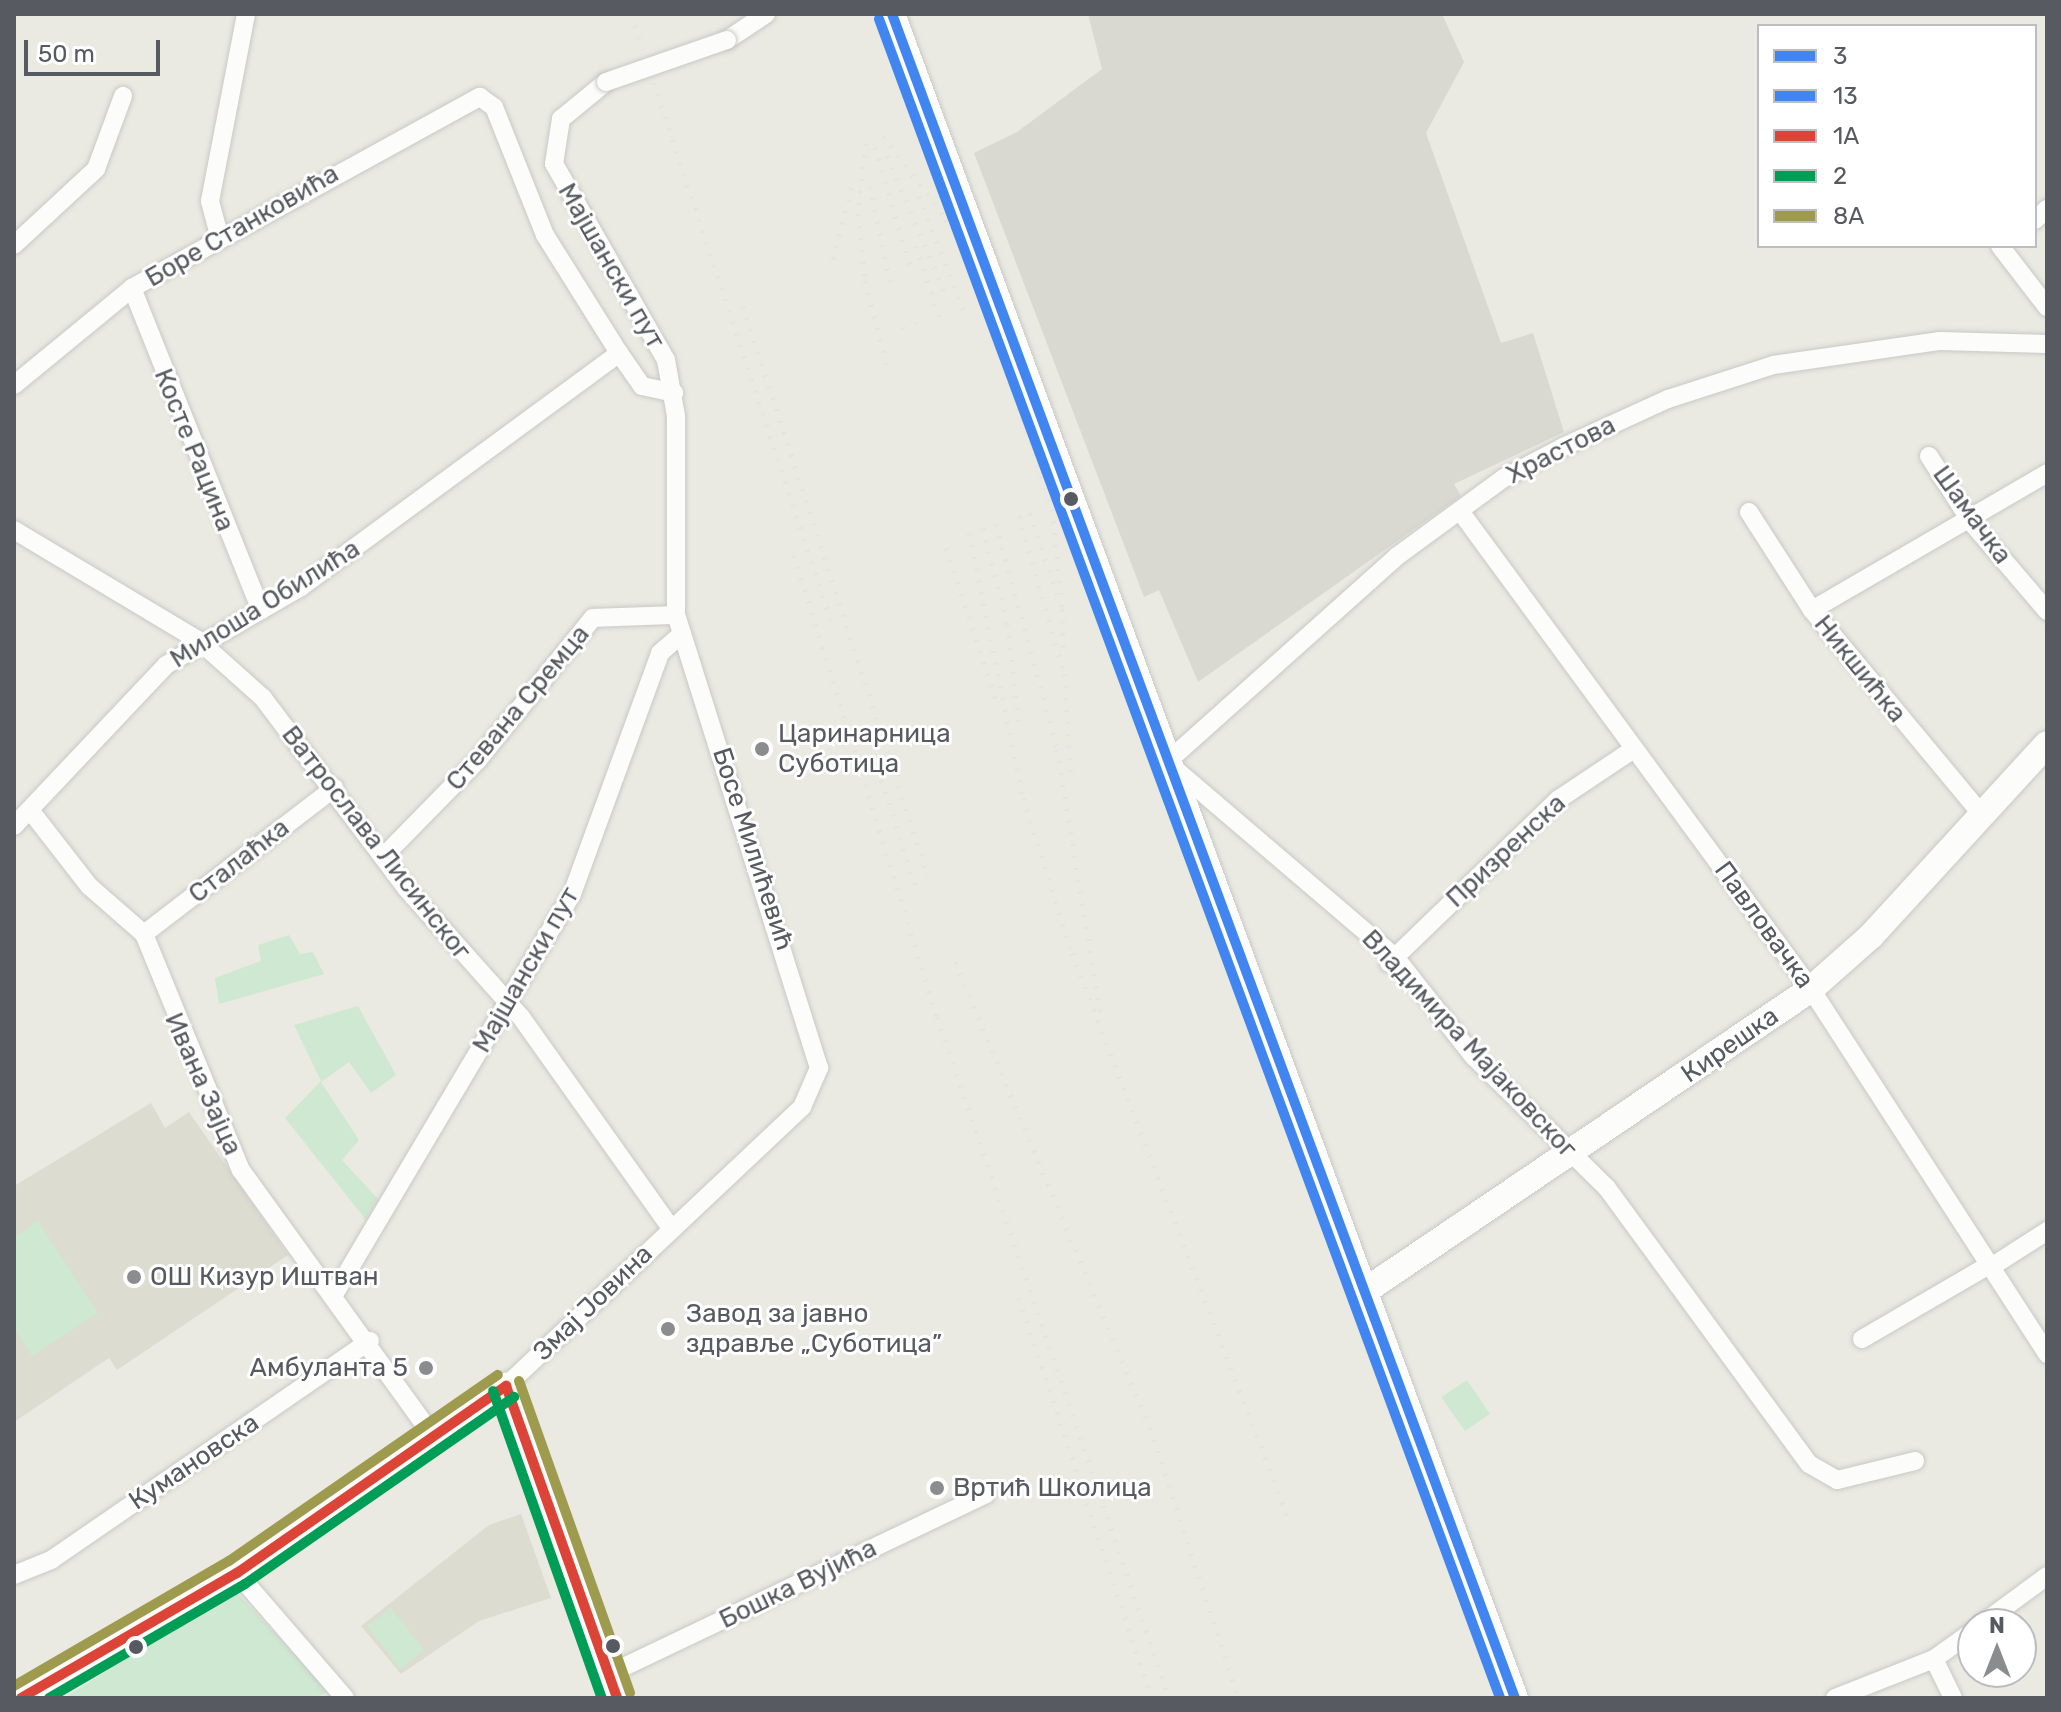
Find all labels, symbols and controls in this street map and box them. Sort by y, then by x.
scale bar [28,24,164,74]
legend [1757,24,2037,248]
text: 50 m [38,40,95,68]
text: 3 [1833,42,1847,70]
text: 13 [1833,82,1858,110]
text: 1A [1833,122,1859,150]
street label: Боре Станковића [140,158,344,294]
text: 2 [1833,162,1847,190]
street label: Мајшански пут [551,178,671,354]
text: 8A [1833,202,1864,230]
street label: Косте Рацина [147,364,241,536]
street label: Храстова [1501,409,1621,491]
street label: Шамачка [1926,460,2018,570]
unlabelled marker [1063,491,1079,507]
street label: Милоша Обилића [165,533,365,675]
street label: Никшићка [1807,609,1913,729]
street label: Стевана Сремца [440,619,596,797]
place label: Царинарница Суботица [778,718,951,780]
street label: Ватрослава Лисинског [275,720,477,966]
marker: Царинарница Суботица [753,740,771,758]
street label: Босе Милићевић [706,744,800,954]
street label: Призренска [1440,788,1572,914]
street label: Сталаћка [183,812,295,910]
street label: Павловачка [1708,856,1820,994]
street label: Мајшански пут [466,882,586,1058]
street label: Владимира Мајаковског [1355,923,1583,1165]
street label: Кирешка [1675,1000,1785,1090]
street label: Ивана Зајца [158,1008,248,1160]
street label: Змај Јовина [527,1239,659,1367]
place label: ОШ Кизур Иштван [150,1261,379,1293]
marker: ОШ Кизур Иштван [125,1268,143,1286]
place label: Завод за јавно здравље „Суботица” [686,1298,942,1360]
marker: Завод за јавно здравље „Суботица” [657,1318,679,1340]
place label: Амбуланта 5 [250,1352,408,1384]
marker: Амбуланта 5 [415,1357,437,1379]
street label: Кумановска [123,1407,265,1517]
place label: Вртић Школица [953,1472,1152,1504]
marker: Вртић Школица [928,1479,946,1497]
street label: Бошка Вујића [714,1532,882,1636]
north arrow [1957,1608,2037,1688]
text: N [1989,1612,2005,1639]
unlabelled marker [605,1638,621,1654]
unlabelled marker [128,1639,144,1655]

